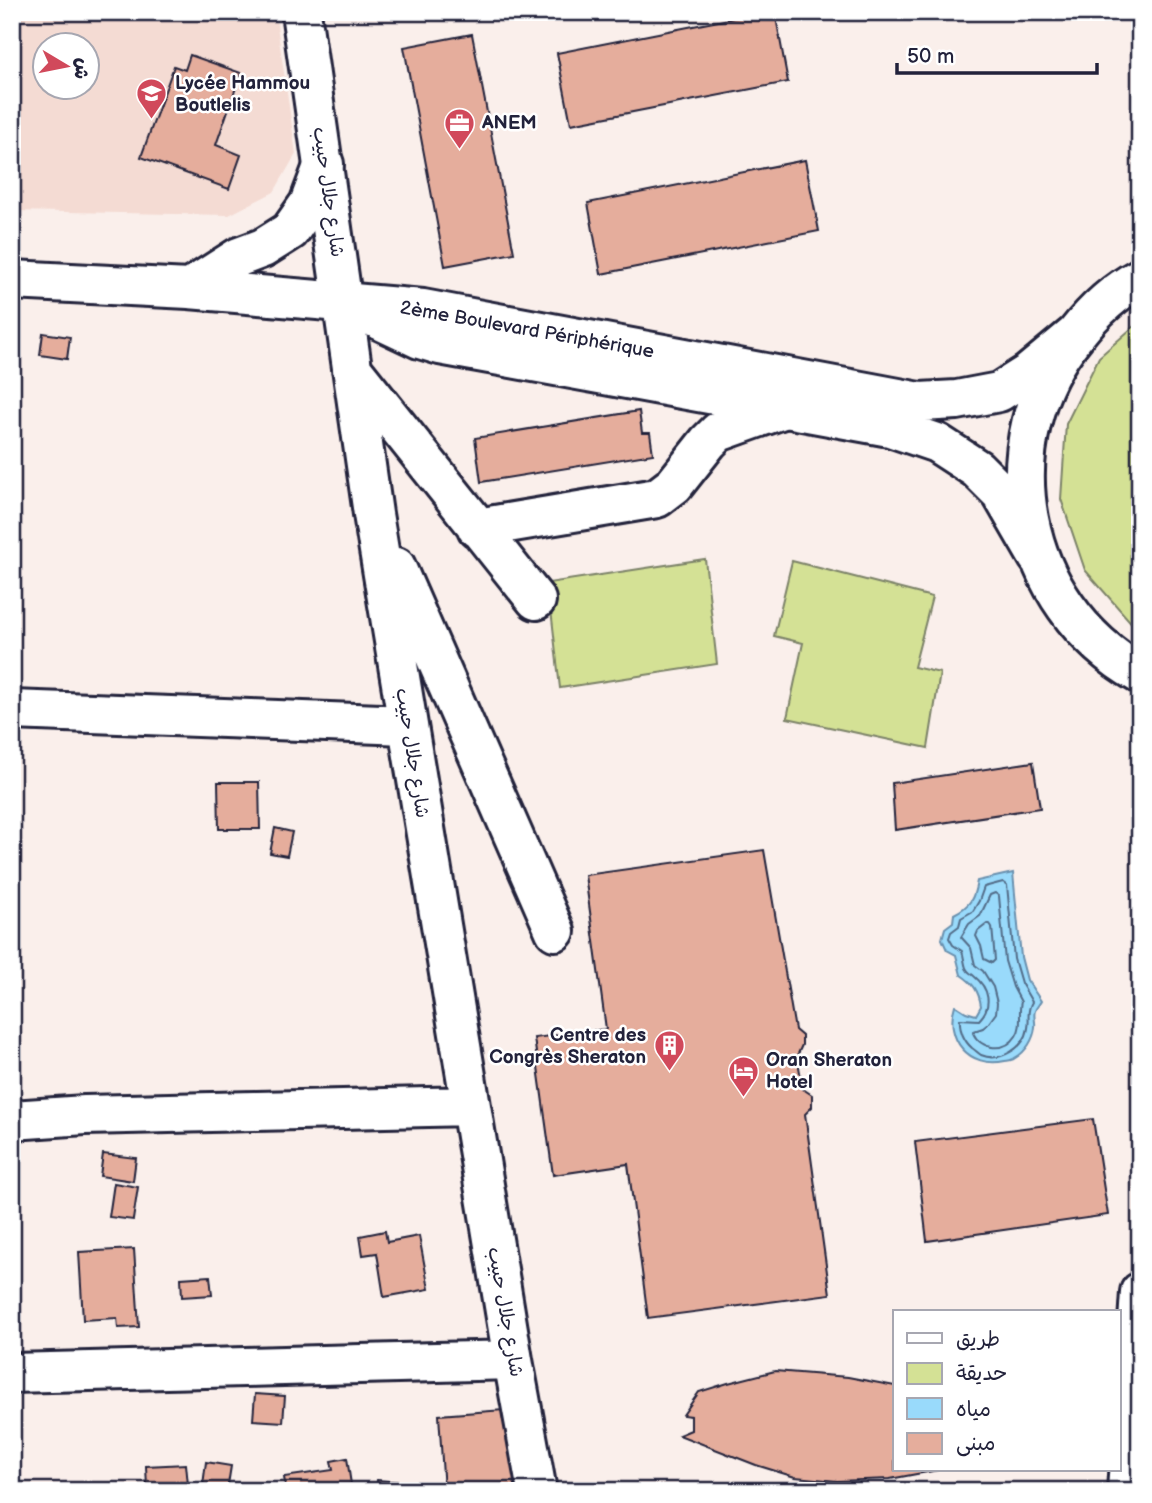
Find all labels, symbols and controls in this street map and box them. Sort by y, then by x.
north arrow [32,32,102,102]
scale bar [897,32,1096,76]
text: 50 m [907,44,954,69]
text: ش [68,56,94,81]
place label: Lycée Hammou Boutlelis [175,72,310,117]
school or university icon: Lycée Hammou Boutlelis [135,77,169,121]
office icon: ANEM [442,106,476,150]
place label: ANEM [481,112,537,135]
street label: شارع جلال حبيب [306,125,349,259]
street label: 2ème Boulevard Périphérique [398,296,656,364]
street label: شارع جلال حبيب [389,686,434,820]
place label: Centre des Congrès Sheraton [489,1024,646,1069]
building icon: Centre des Congrès Sheraton [652,1029,686,1073]
place label: Oran Sheraton Hotel [766,1049,892,1094]
hotel icon: Oran Sheraton Hotel [726,1054,760,1098]
street label: شارع جلال حبيب [481,1245,528,1379]
legend [893,1310,1120,1472]
text: طريق [956,1327,1000,1352]
text: حديقة [956,1361,1007,1386]
text: مياه [956,1397,991,1422]
text: مبنى [956,1431,995,1457]

